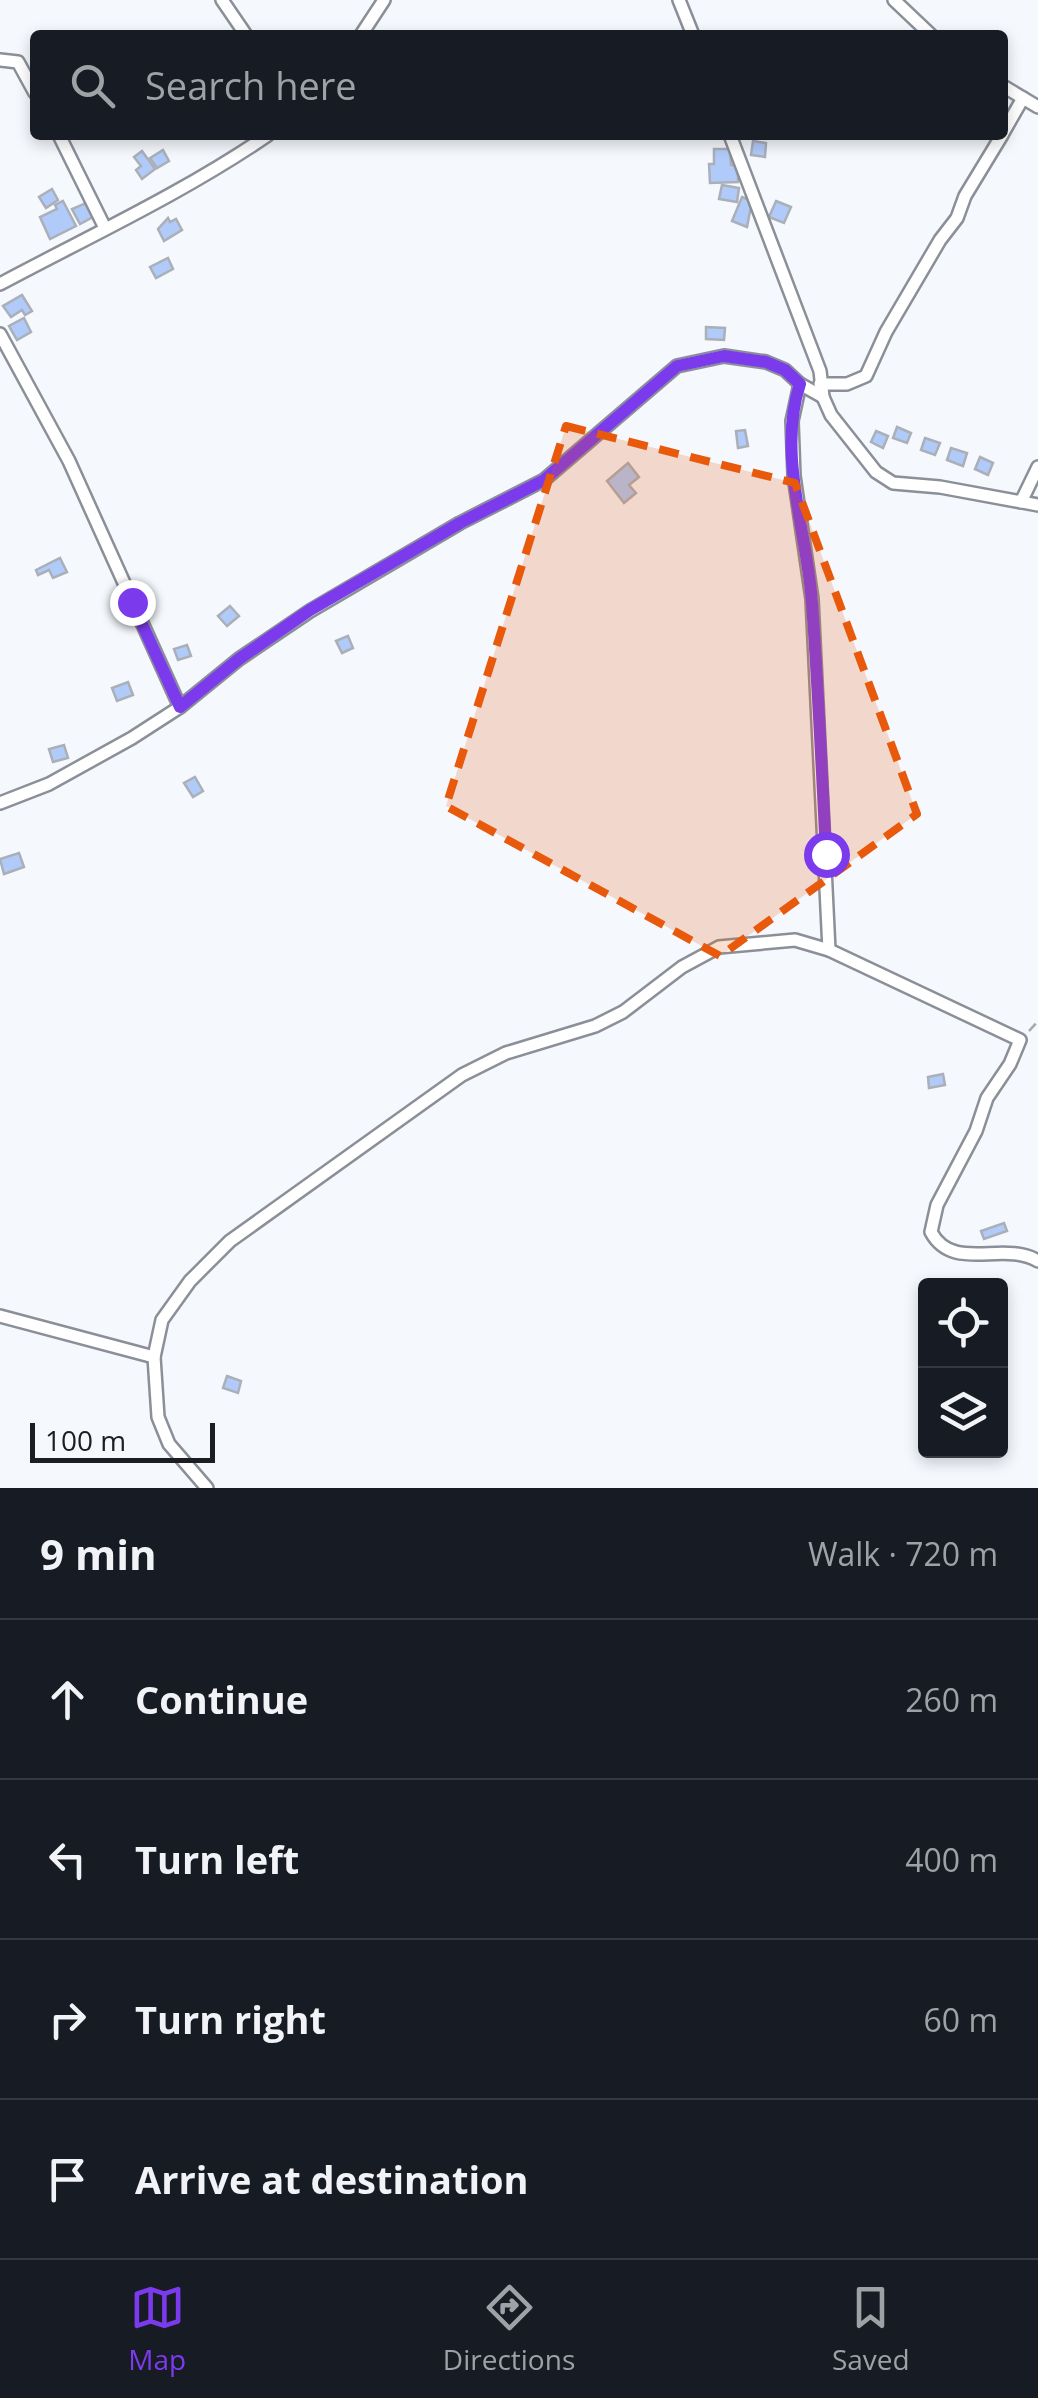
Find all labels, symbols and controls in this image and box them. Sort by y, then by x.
search box [30,30,1008,140]
icon: search [65,58,120,113]
text: Search here [145,59,357,111]
route end [110,580,156,626]
route start [804,832,850,878]
map controls [918,1278,1008,1458]
button: locate [918,1278,1008,1368]
button: layers [918,1368,1008,1458]
scale bar [30,1418,215,1462]
text: 100 m [45,1421,126,1459]
text: 9 min [40,1525,157,1582]
text: Walk · 720 m [808,1532,998,1575]
icon: ahead [40,1672,95,1727]
text: Continue [135,1673,308,1725]
text: 260 m [905,1678,998,1721]
icon: left [40,1832,95,1887]
text: Turn left [135,1833,299,1885]
text: 400 m [905,1838,998,1881]
icon: right [40,1992,95,2047]
text: Turn right [135,1993,326,2045]
text: 60 m [923,1998,998,2041]
icon: arrive [40,2152,95,2207]
text: Arrive at destination [135,2153,529,2205]
tab: Map [128,2280,186,2378]
tab: Directions [443,2280,575,2378]
tab: Saved [832,2280,910,2378]

